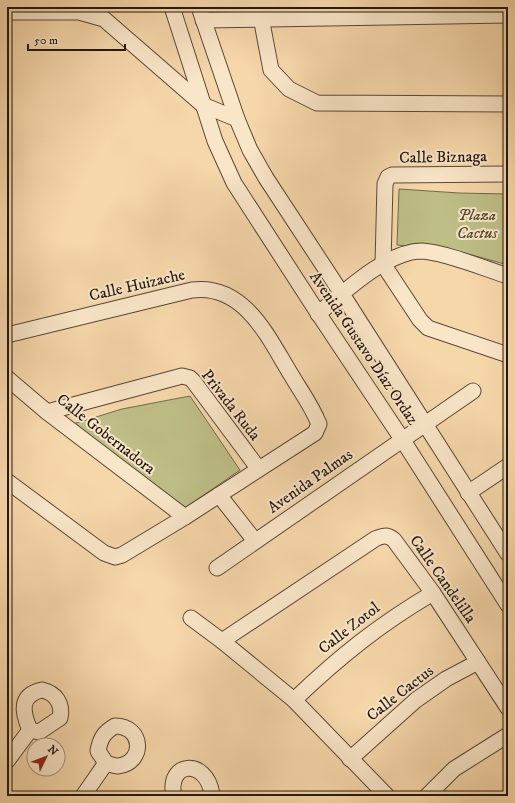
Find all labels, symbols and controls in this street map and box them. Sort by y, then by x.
scale bar [28,26,125,52]
text: 50 m [34,33,58,48]
street label: Calle Biznaga [399,146,487,168]
park label: Plaza Cactus [457,205,498,243]
street label: Calle Huizache [87,264,187,306]
street label: Avenida Gustavo Díaz Ordaz [305,268,423,429]
street label: Privada Ruda [197,366,265,445]
street label: Calle Gobernadora [53,389,159,479]
street label: Avenida Palmas [264,444,356,518]
street label: Calle Candelilla [405,531,481,627]
street label: Calle Zotol [314,598,384,658]
street label: Calle Cactus [362,661,438,725]
north arrow [26,737,66,777]
text: N [44,743,61,759]

